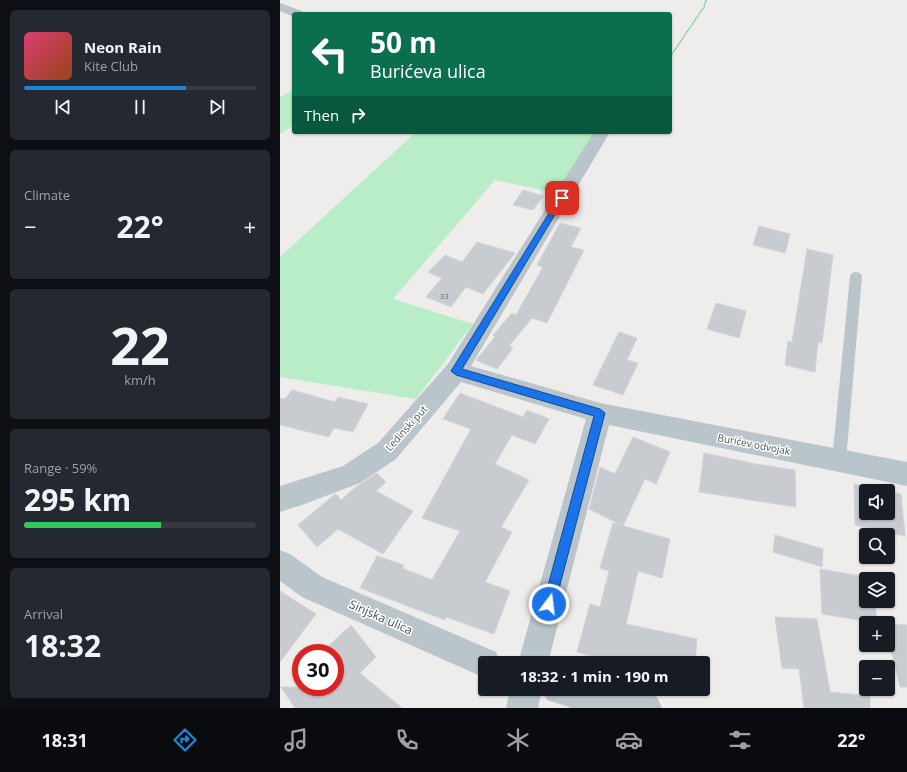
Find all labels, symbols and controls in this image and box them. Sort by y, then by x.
text: 50 m [370,23,437,61]
icon: left [304,28,356,80]
text: Neon Rain [84,37,162,57]
text: Kite Club [84,57,138,75]
text: Burićeva ulica [370,59,486,83]
icon: previous [52,96,74,118]
icon: pause [129,96,151,118]
icon: next [206,96,228,118]
icon: right [347,104,369,126]
text: Then [304,105,339,125]
pin [545,181,579,215]
text: Climate [24,186,70,204]
icon: arrive [551,187,573,209]
text: 22° [116,206,164,247]
text: − [24,211,37,241]
text: + [243,211,256,241]
house number: 33 [439,290,449,301]
text: 22 [110,309,170,380]
text: km/h [124,371,156,389]
street label: Ledinski put [382,402,430,454]
street label: Burićev odvojak [716,430,792,458]
text: Range · 59% [24,459,97,477]
text: 295 km [24,479,131,520]
map controls [859,484,895,696]
button: sound [859,484,895,520]
button: search [859,528,895,564]
button: layers [859,572,895,608]
position arrow [528,583,570,625]
street label: Sinjska ulica [347,595,415,639]
text: Arrival [24,605,63,623]
button: + [859,616,895,652]
text: 18:32 [24,625,101,666]
speed limit sign: 30 [292,644,344,696]
button: − [859,660,895,696]
text: 18:32 · 1 min · 190 m [520,666,668,686]
icon: directions [171,726,199,754]
icon: music [282,726,310,754]
icon: phone [393,726,421,754]
icon: climate [504,726,532,754]
icon: car [615,726,643,754]
icon: filters [726,726,754,754]
text: 18:31 [42,728,88,752]
text: 22° [837,728,865,752]

